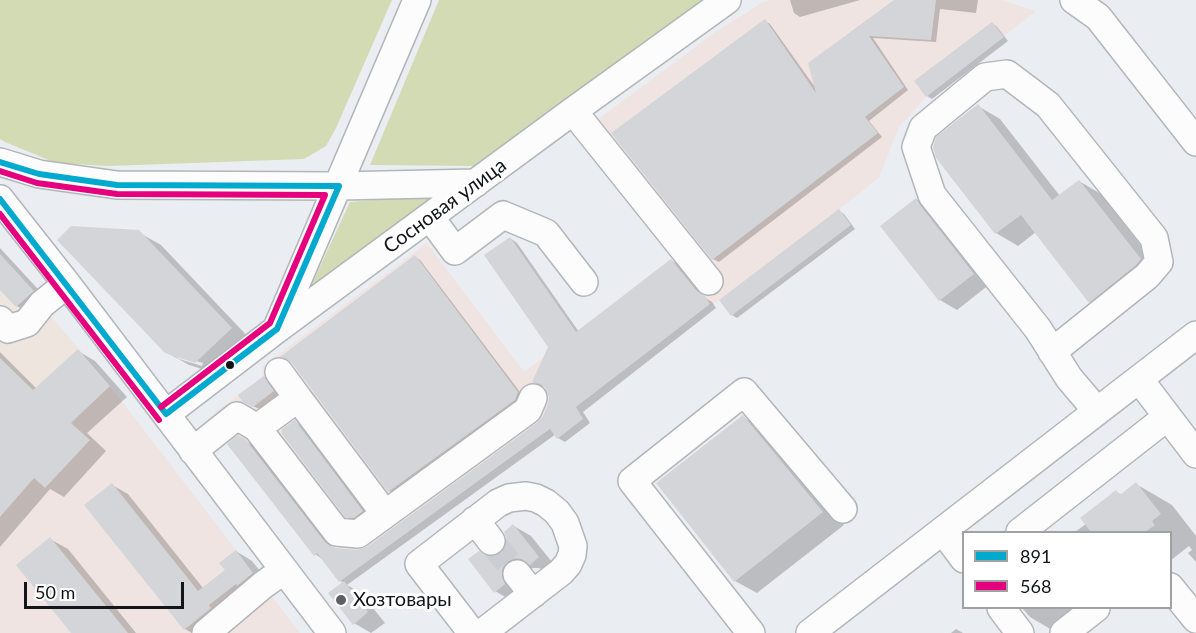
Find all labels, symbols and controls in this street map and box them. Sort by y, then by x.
street label: Сосновая улица [379,153,511,259]
unlabelled marker [224,359,236,371]
legend [962,531,1172,609]
text: 891 [1020,545,1051,567]
scale bar [27,570,188,608]
text: 568 [1020,575,1051,597]
text: 50 m [35,581,75,603]
place label: Хозтовары [353,588,452,612]
marker: Хозтовары [334,593,348,607]

